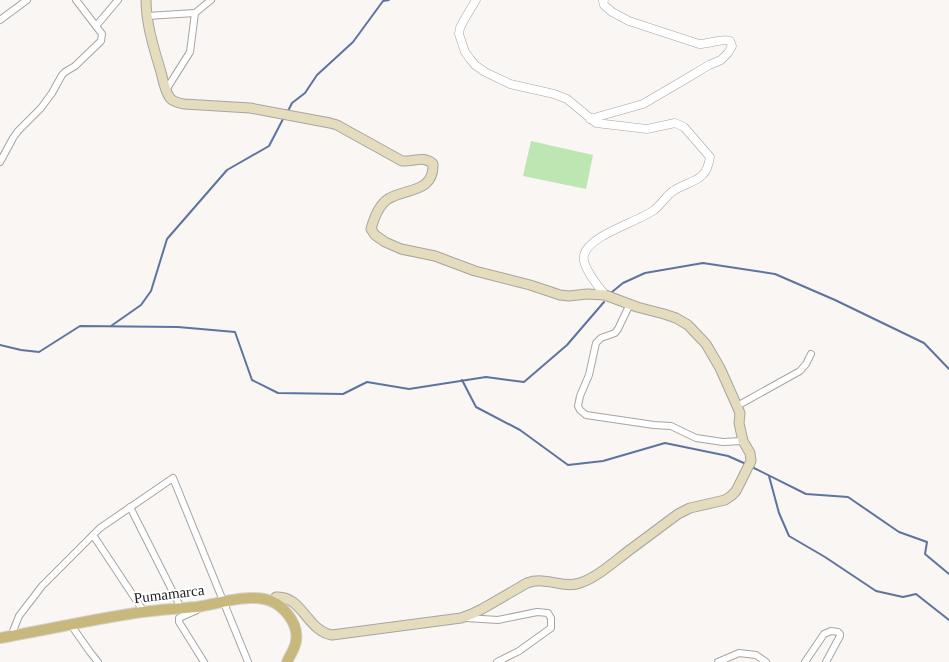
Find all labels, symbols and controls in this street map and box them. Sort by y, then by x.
street label: Pumamarca [133,582,205,606]

